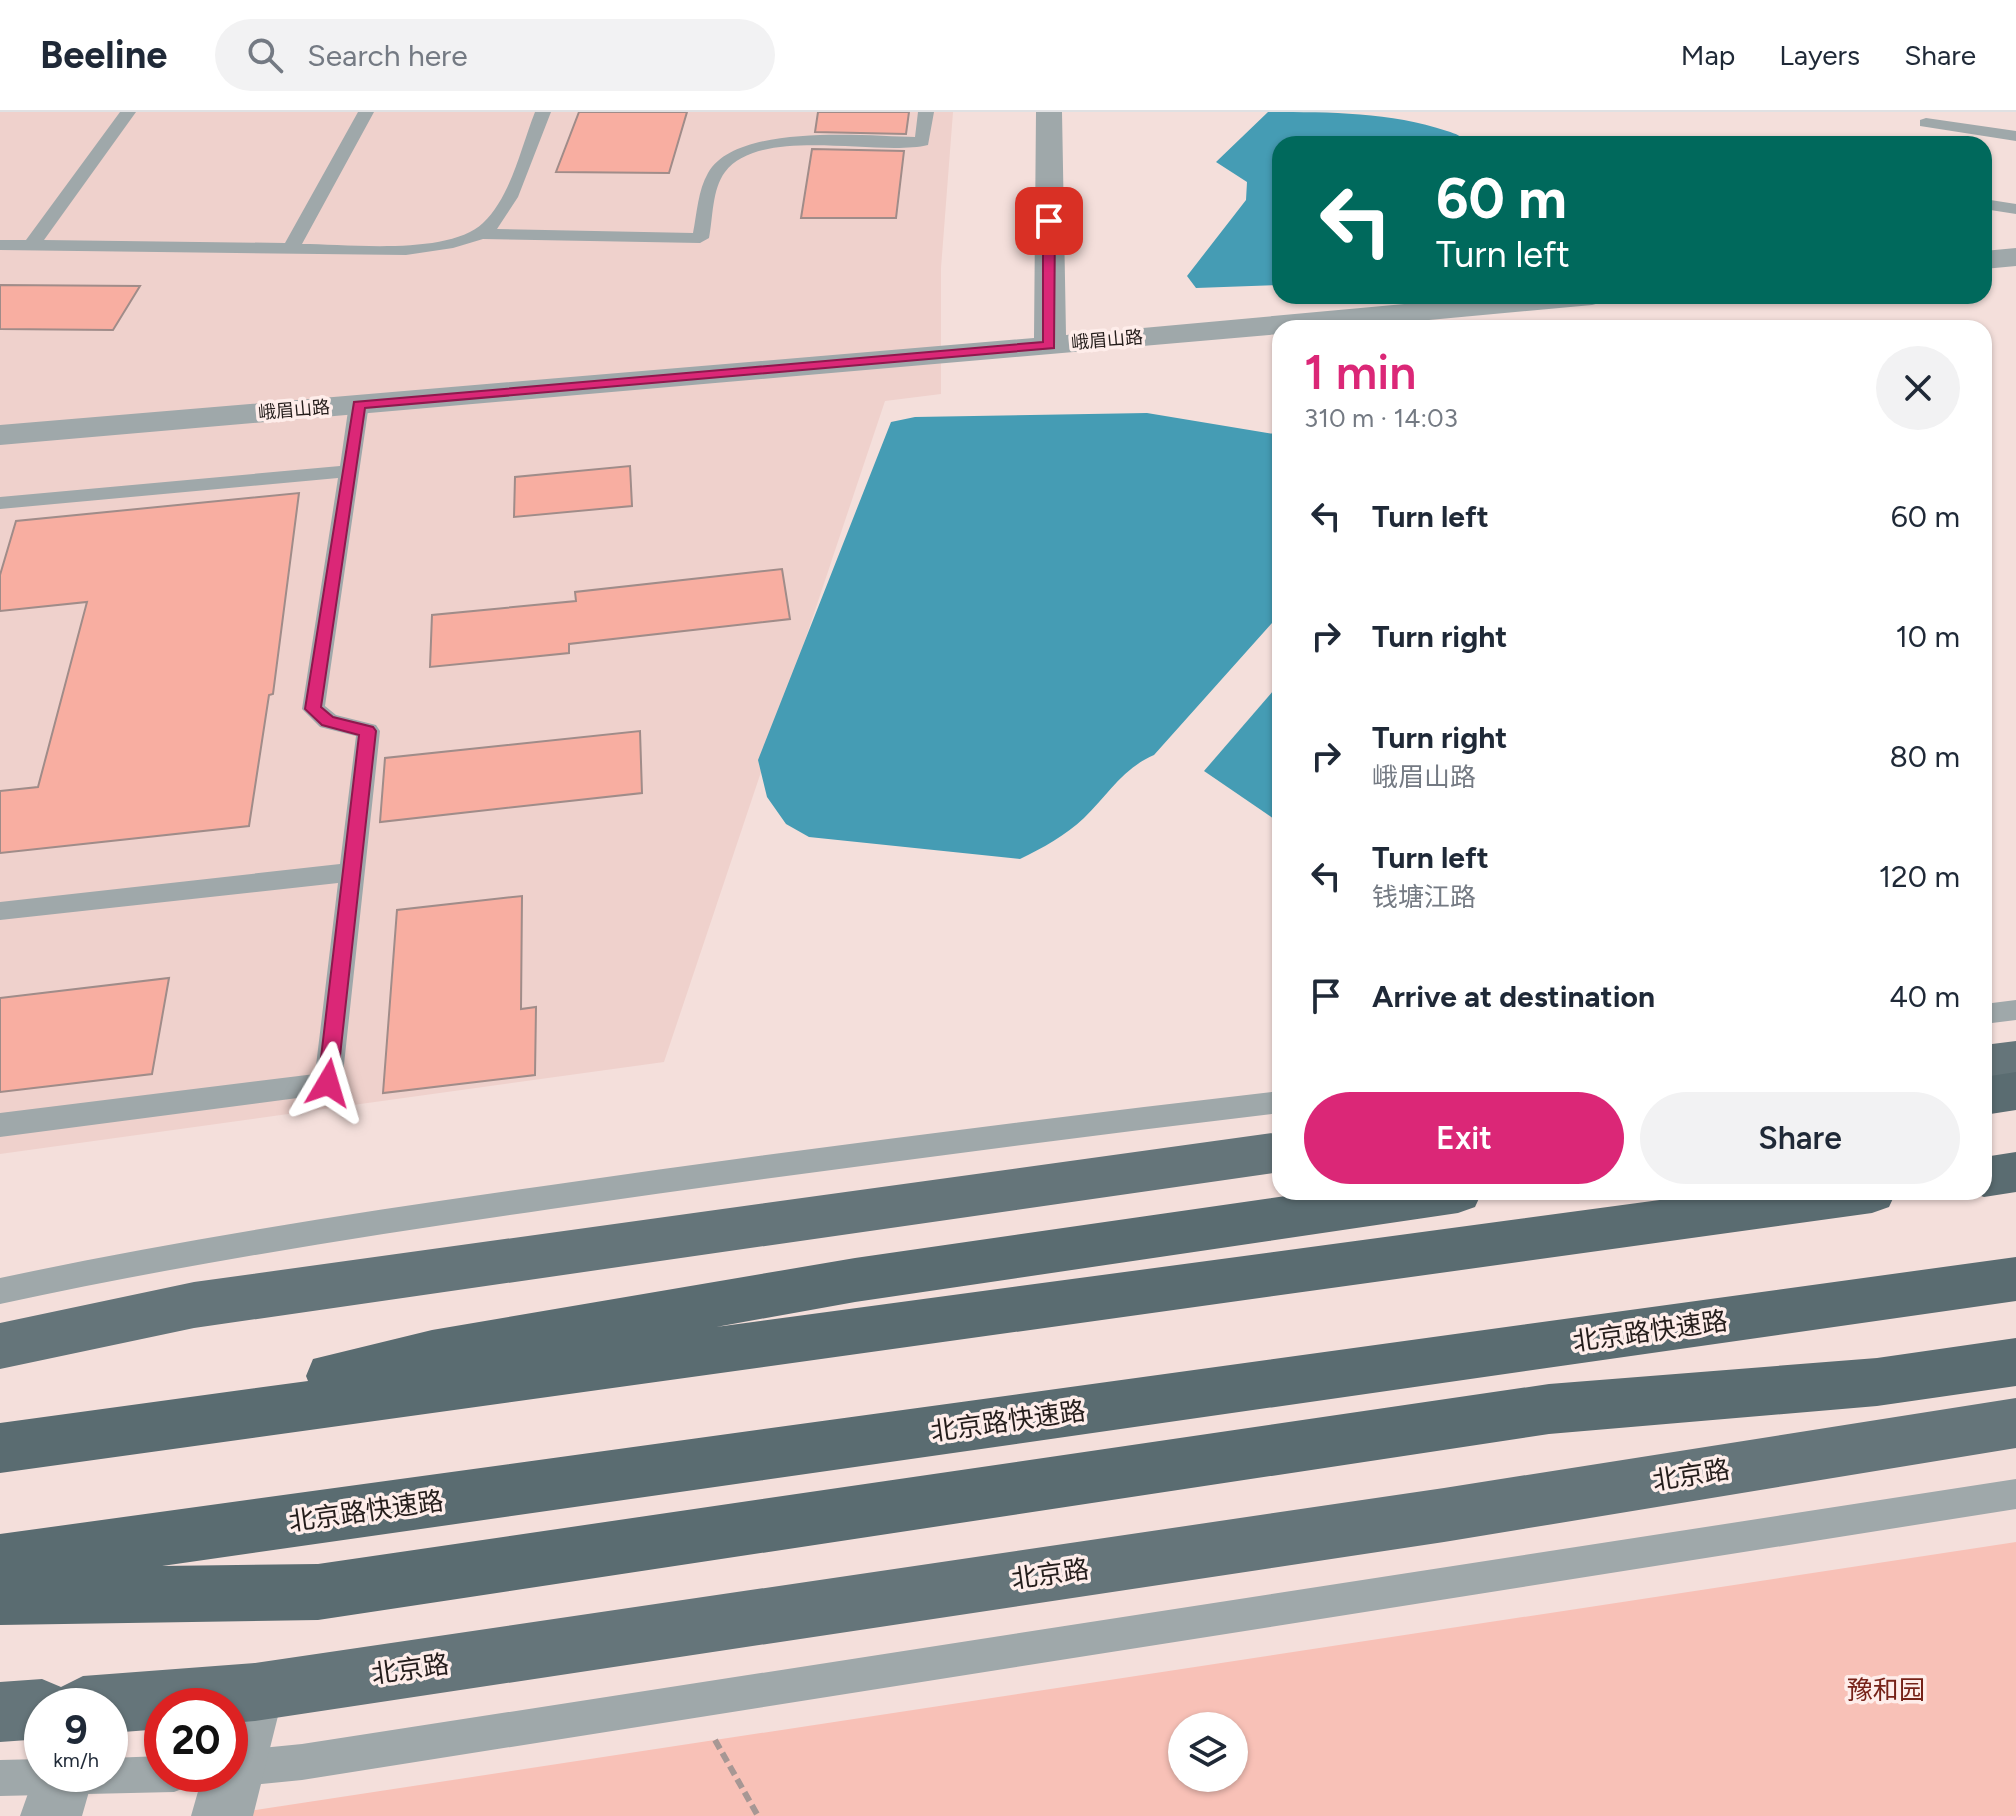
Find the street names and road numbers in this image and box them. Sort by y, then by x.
street label: 峨眉山路 [1070,326,1144,354]
street label: 峨眉山路 [257,396,331,424]
street label: 北京路快速路 [1571,1304,1729,1358]
street label: 北京路快速路 [929,1394,1087,1448]
street label: 北京路 [1650,1453,1732,1497]
street label: 北京路快速路 [287,1484,445,1538]
street label: 北京路 [1009,1553,1091,1595]
street label: 北京路 [369,1648,451,1690]

